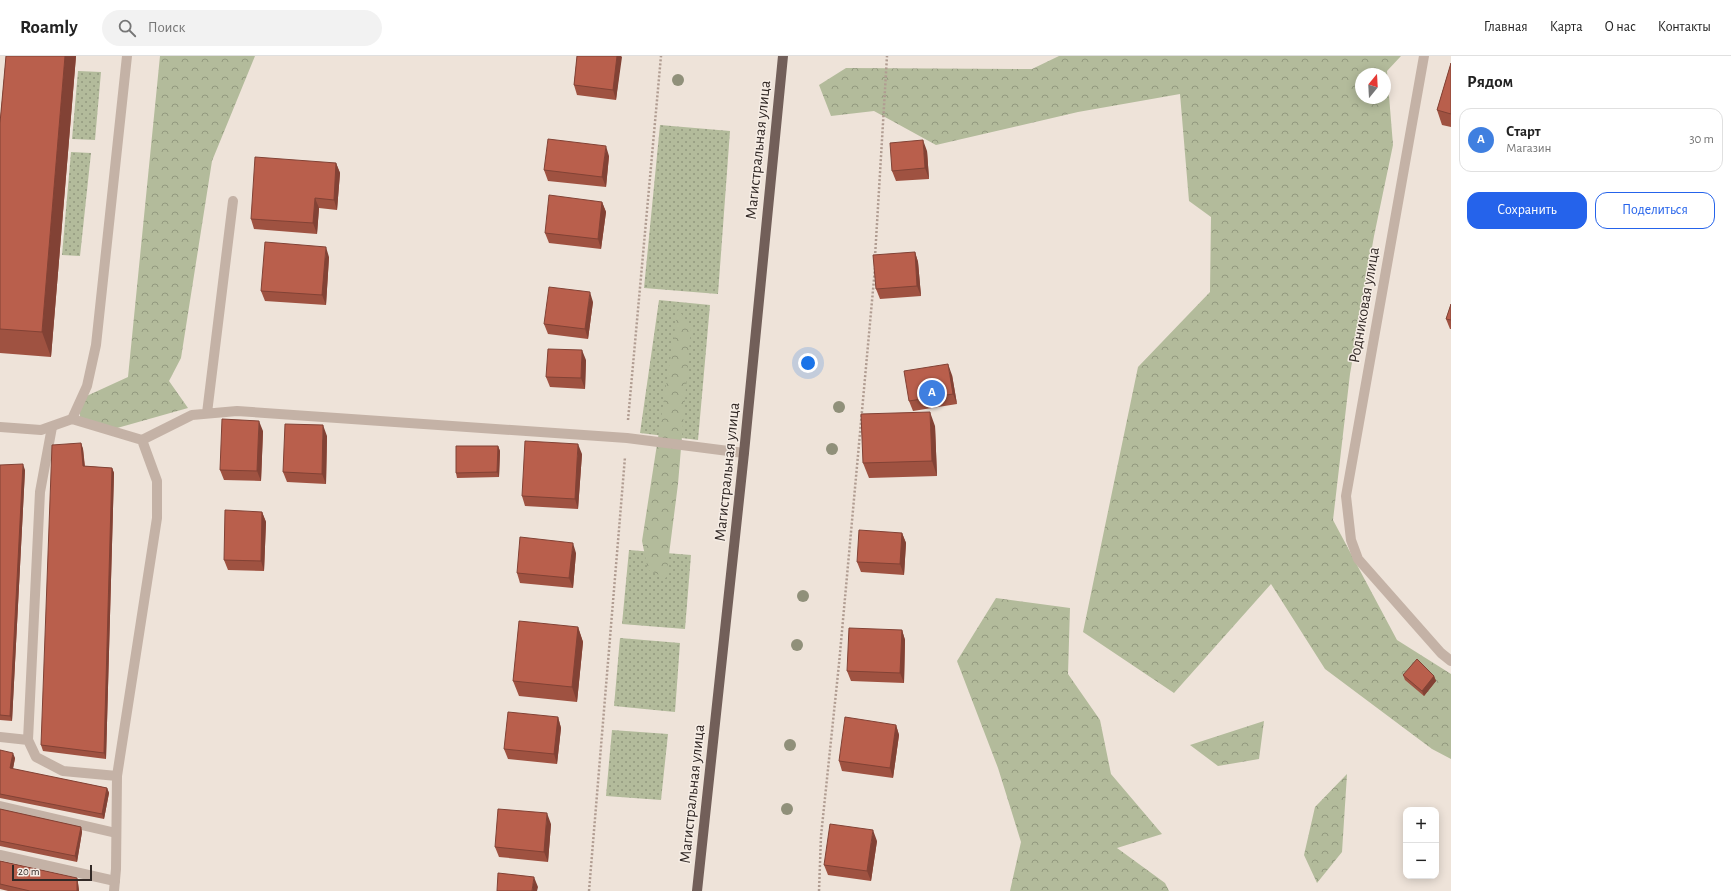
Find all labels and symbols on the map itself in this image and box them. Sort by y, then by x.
north arrow [1355,68,1391,104]
street label: Магистральная улица [743,80,774,220]
street label: Родниковая улица [1346,246,1383,364]
your location [798,353,818,373]
pin: A [919,378,945,408]
street label: Магистральная улица [712,402,743,542]
street label: Магистральная улица [677,724,708,864]
scale bar [12,863,92,882]

